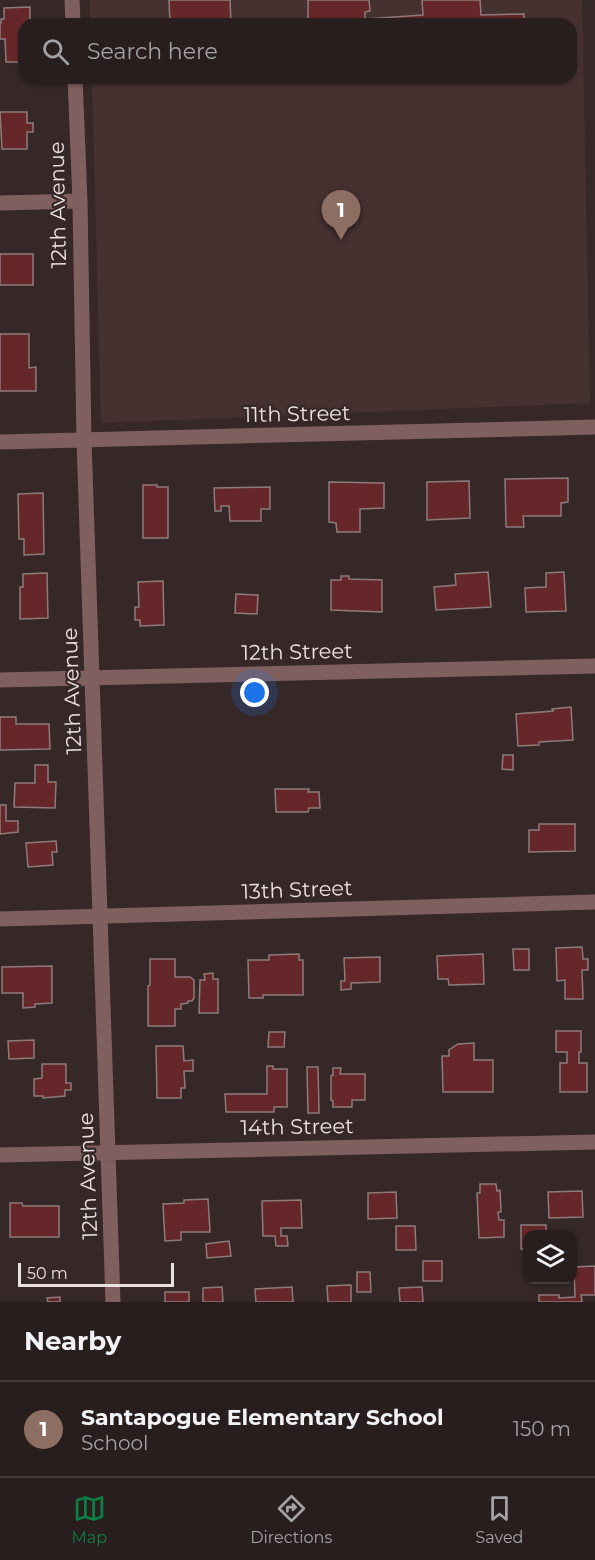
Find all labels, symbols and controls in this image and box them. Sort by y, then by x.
search box [18,18,577,84]
icon: search [39,35,72,68]
text: Search here [87,38,218,65]
street label: 12th Avenue [44,141,71,269]
pin: 1 [322,190,360,240]
street label: 11th Street [243,400,351,427]
street label: 12th Avenue [57,627,86,755]
street label: 12th Street [241,638,353,665]
your location [240,678,269,707]
street label: 13th Street [241,875,353,904]
street label: 12th Avenue [73,1112,102,1240]
street label: 14th Street [240,1113,354,1140]
map controls [523,1230,577,1284]
button: layers [523,1230,577,1284]
scale bar [18,1260,174,1288]
text: 50 m [27,1264,68,1283]
text: Nearby [24,1325,121,1357]
text: Santapogue Elementary School [81,1404,444,1431]
text: 1 [40,1417,47,1441]
text: 150 m [513,1417,571,1441]
text: School [81,1431,148,1455]
tab: Map [72,1492,107,1547]
tab: Directions [250,1492,332,1547]
tab: Saved [475,1492,523,1547]

